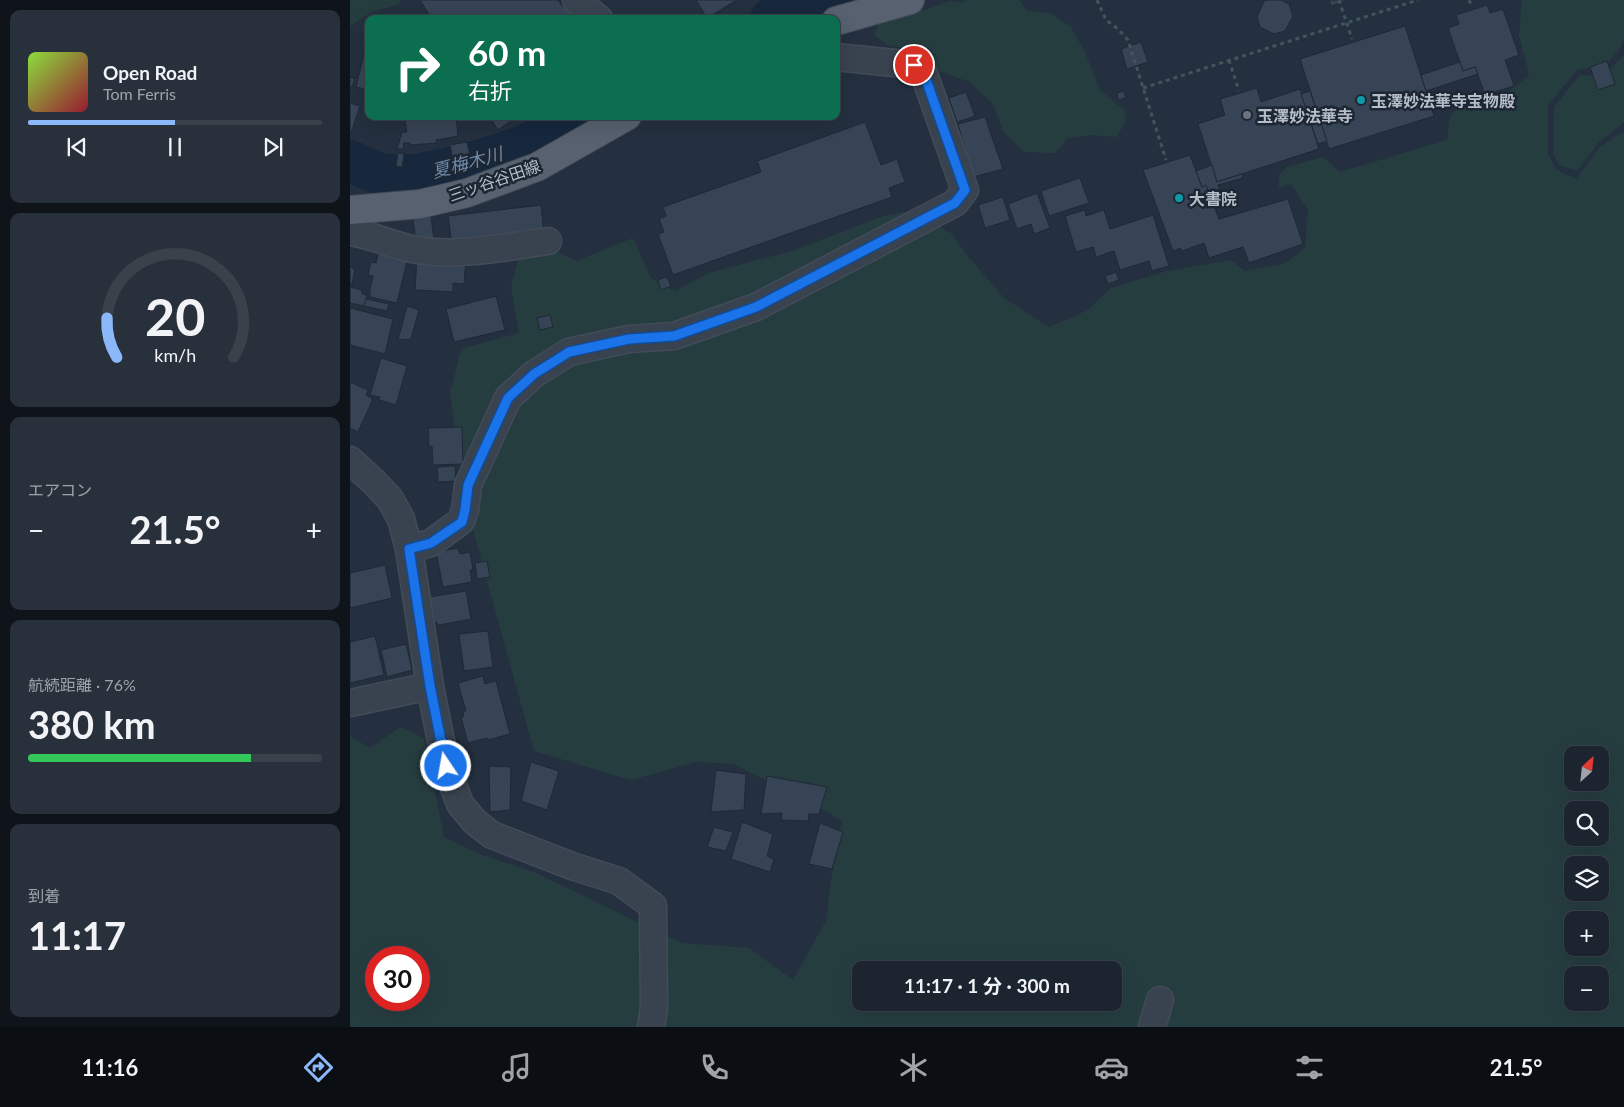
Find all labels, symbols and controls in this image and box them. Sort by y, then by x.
text: 60 m [468,31,546,73]
icon: right [385,35,450,100]
pin [893,44,935,86]
icon: arrive [900,51,928,79]
text: Open Road [103,61,197,84]
text: 右折 [468,77,512,104]
text: Tom Ferris [103,84,176,103]
place label: 玉澤妙法華寺宝物殿 [1371,91,1515,110]
marker: 玉澤妙法華寺宝物殿 [1355,94,1367,106]
place label: 玉澤妙法華寺 [1257,106,1353,125]
marker: 玉澤妙法華寺 [1241,109,1253,121]
icon: previous [63,133,91,161]
icon: pause [161,133,189,161]
icon: next [259,133,287,161]
water label: 夏梅木川 [429,142,507,182]
street label: 三ッ谷谷田線 [446,155,542,205]
place label: 大書院 [1189,189,1237,208]
marker: 大書院 [1173,192,1185,204]
text: 20 [145,285,205,347]
text: km/h [154,344,196,366]
text: エアコン [28,480,92,499]
text: 21.5° [130,506,220,552]
text: − [28,513,44,547]
text: + [306,513,322,547]
text: 航続距離 · 76% [28,675,136,694]
text: 380 km [28,701,156,747]
position arrow [419,739,471,791]
north arrow [1564,746,1609,791]
map controls [1564,746,1609,1011]
button: search [1564,801,1609,846]
button: layers [1564,856,1609,901]
text: 到着 [28,886,60,905]
button: + [1564,911,1609,956]
text: 11:17 [28,912,126,958]
speed limit sign: 30 [365,946,430,1011]
button: − [1564,966,1609,1011]
text: 11:17 · 1 分 · 300 m [904,974,1070,997]
icon: directions [301,1050,336,1085]
icon: music [499,1050,534,1085]
icon: phone [697,1050,732,1085]
icon: climate [896,1050,931,1085]
icon: car [1094,1050,1129,1085]
icon: filters [1292,1050,1327,1085]
text: 11:16 [82,1054,138,1081]
text: 21.5° [1490,1054,1542,1081]

